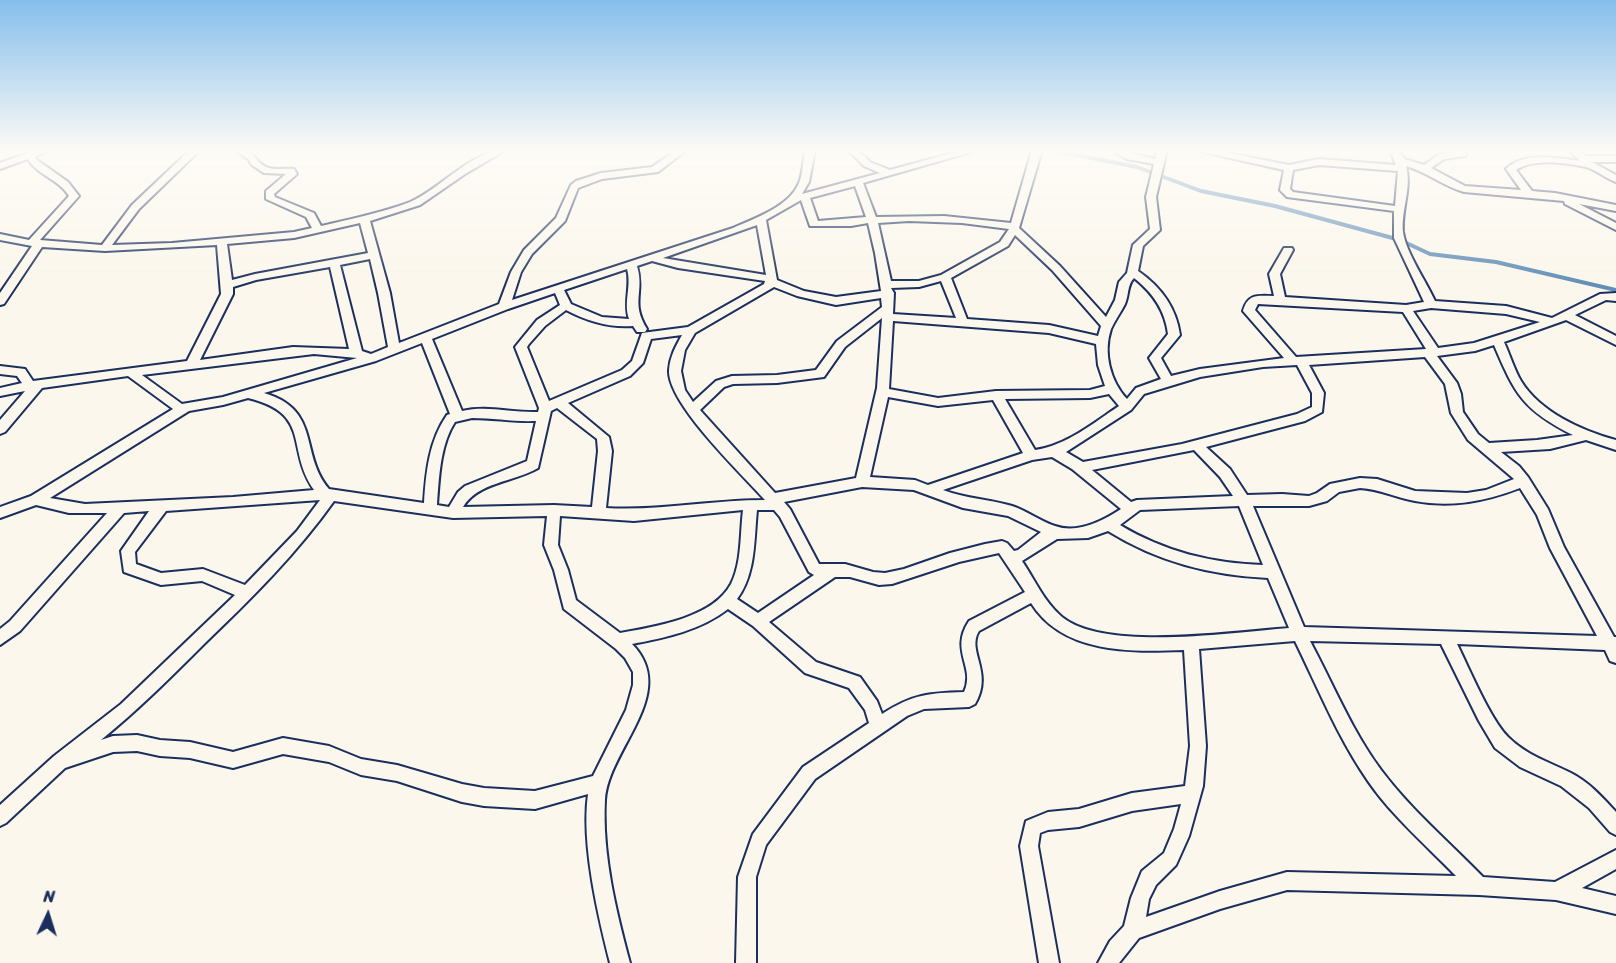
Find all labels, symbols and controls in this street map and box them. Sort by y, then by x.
text: N [43,882,56,911]
north arrow [18,885,78,945]

